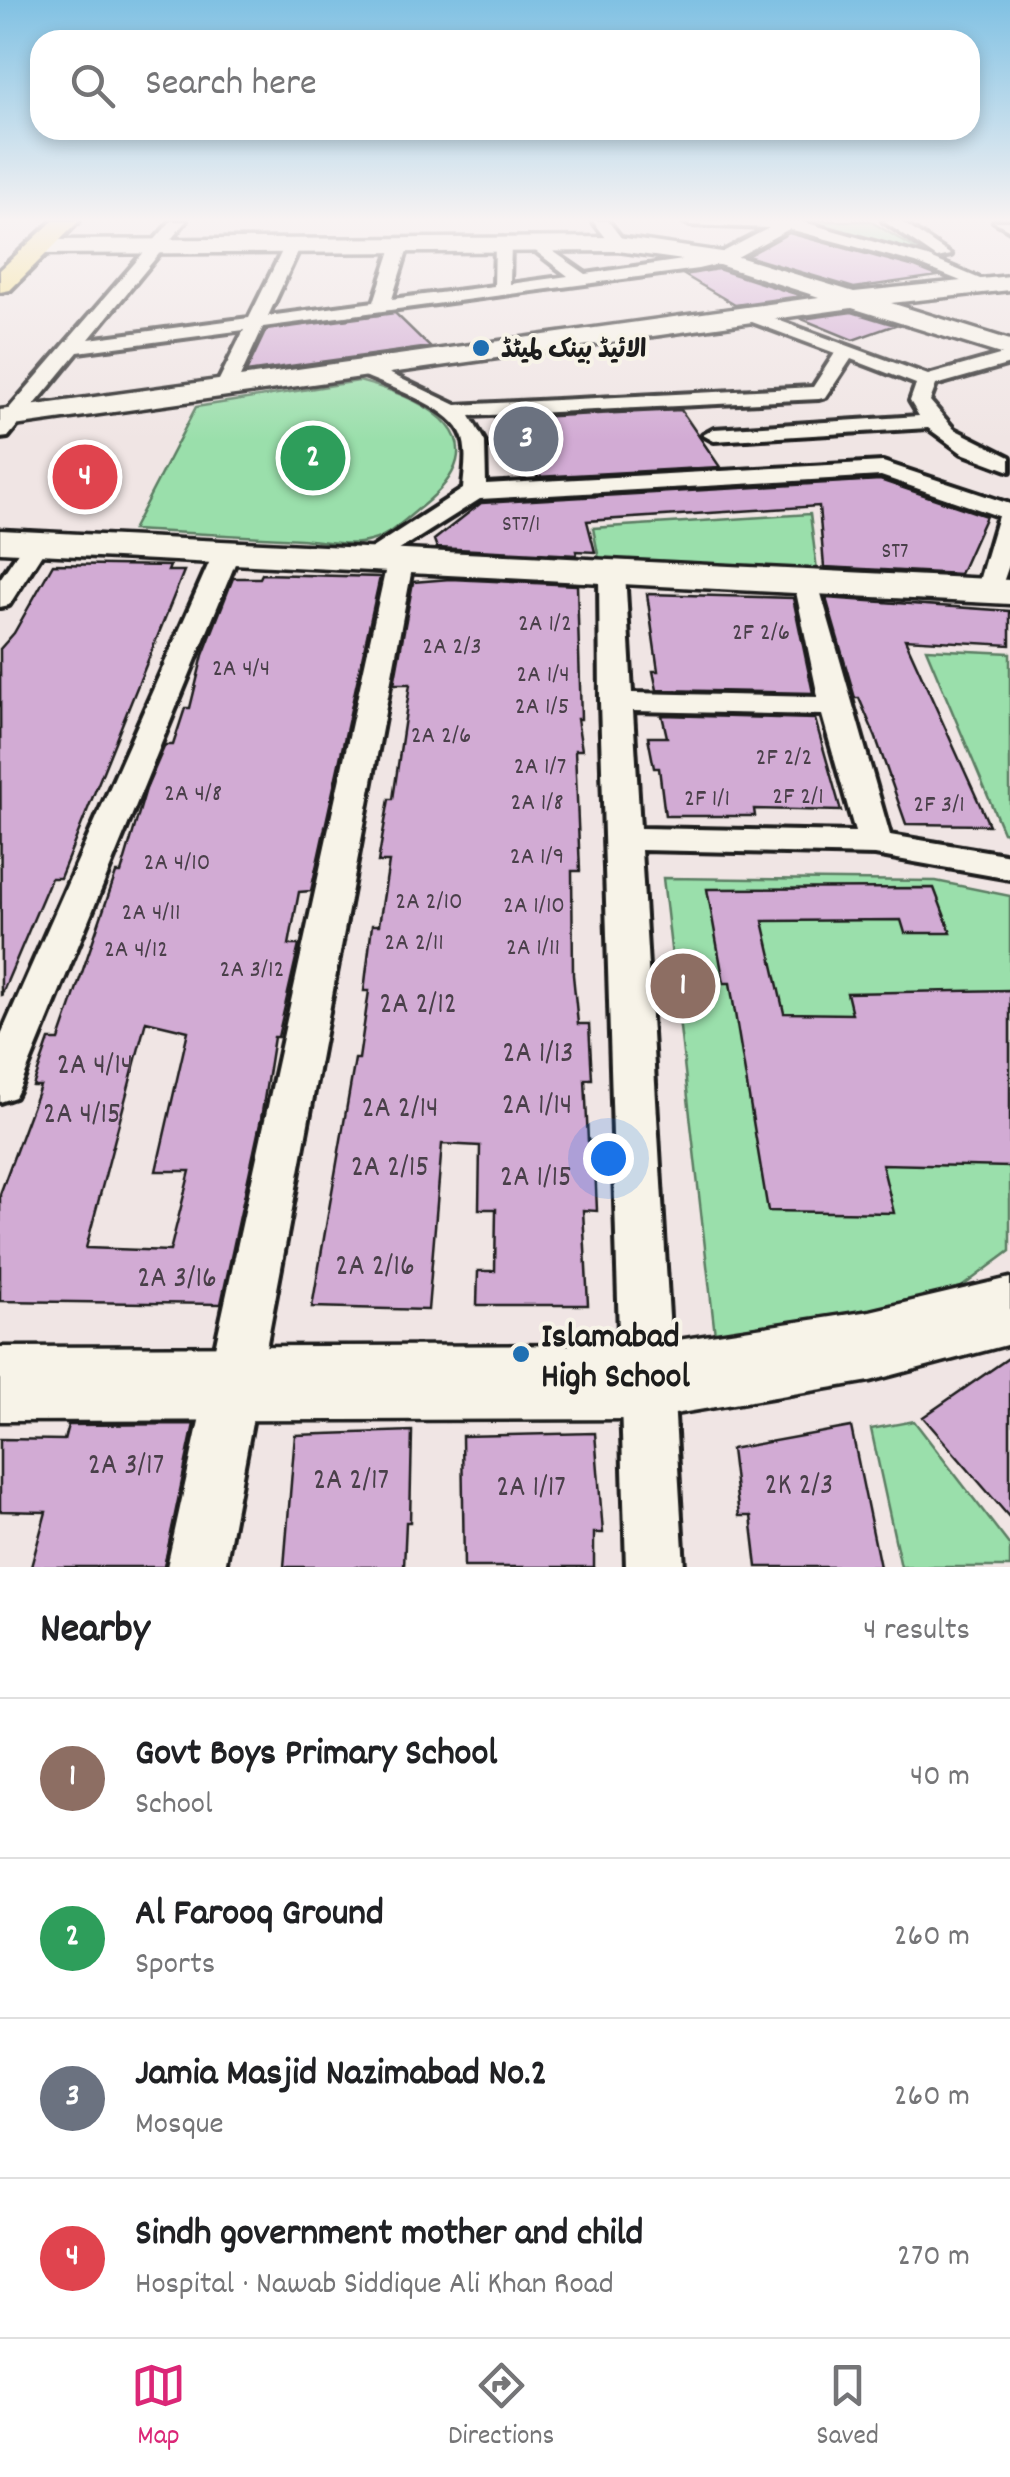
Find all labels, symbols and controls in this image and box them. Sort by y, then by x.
search box [30,30,980,140]
icon: search [65,58,120,113]
text: Search here [145,58,317,113]
place label: الائیڈ بینک لمیٹڈ [501,334,647,370]
marker: الائیڈ بینک لمیٹڈ [470,337,492,359]
pin: 3 [494,402,558,476]
pin: 2 [280,420,346,496]
pin: 4 [52,440,118,514]
house number: ST7/1 [502,510,540,541]
house number: ST7 [882,537,908,568]
house number: 2A 1/2 [518,607,572,643]
house number: 2F 2/6 [732,616,790,652]
house number: 2A 2/3 [422,630,482,666]
house number: 2A 4/4 [212,652,270,688]
house number: 2A 1/4 [516,658,570,694]
house number: 2A 1/5 [515,690,569,726]
house number: 2A 2/6 [411,719,471,755]
house number: 2F 2/2 [756,741,812,777]
house number: 2A 1/7 [514,750,566,786]
house number: 2A 4/8 [164,777,222,813]
house number: 2F 2/1 [772,780,824,816]
house number: 2F 1/1 [684,782,730,818]
house number: 2A 1/8 [511,786,563,822]
house number: 2F 3/1 [913,788,965,824]
house number: 2A 1/9 [510,840,564,876]
house number: 2A 4/10 [144,846,210,882]
house number: 2A 2/10 [395,885,463,921]
house number: 2A 1/10 [503,889,565,925]
house number: 2A 4/11 [122,896,180,932]
house number: 2A 2/11 [384,926,444,962]
house number: 2A 1/11 [506,931,560,967]
house number: 2A 4/12 [104,933,168,969]
pin: 1 [650,948,716,1024]
house number: 2A 3/12 [220,953,284,989]
house number: 2A 2/12 [379,985,457,1028]
house number: 2A 1/13 [502,1034,574,1077]
house number: 2A 4/14 [57,1046,133,1089]
house number: 2A 1/14 [502,1086,572,1129]
house number: 2A 2/14 [361,1089,439,1132]
house number: 2A 4/15 [43,1095,121,1138]
your location [583,1133,634,1184]
house number: 2A 2/15 [351,1148,429,1191]
house number: 2A 1/15 [500,1158,572,1201]
house number: 2A 2/16 [335,1247,415,1290]
house number: 2A 3/16 [137,1259,217,1302]
place label: Islamabad High School [541,1314,690,1404]
marker: Islamabad High School [510,1343,532,1365]
house number: 2A 3/17 [88,1446,164,1489]
house number: 2A 2/17 [313,1461,389,1504]
house number: 2K 2/3 [765,1466,833,1509]
house number: 2A 1/17 [496,1468,566,1511]
text: Nearby [40,1602,150,1662]
text: 4 results [863,1609,970,1655]
text: Govt Boys Primary School [135,1728,497,1783]
text: 1 [69,1755,76,1801]
text: 40 m [910,1755,970,1801]
text: School [135,1783,213,1829]
text: Al Farooq Ground [135,1888,384,1943]
text: 2 [66,1915,79,1961]
text: 260 m [894,1915,970,1961]
text: Sports [135,1943,215,1989]
text: Jamia Masjid Nazimabad No.2 [135,2048,547,2103]
text: 3 [65,2075,80,2121]
text: 260 m [894,2075,970,2121]
text: Mosque [135,2103,224,2149]
text: Sindh government mother and child [135,2208,643,2263]
text: 4 [66,2235,79,2281]
text: 270 m [897,2235,970,2281]
text: Hospital · Nawab Siddique Ali Khan Road [135,2263,614,2309]
tab: Map [131,2358,186,2458]
tab: Directions [448,2358,554,2458]
tab: Saved [816,2358,879,2458]

